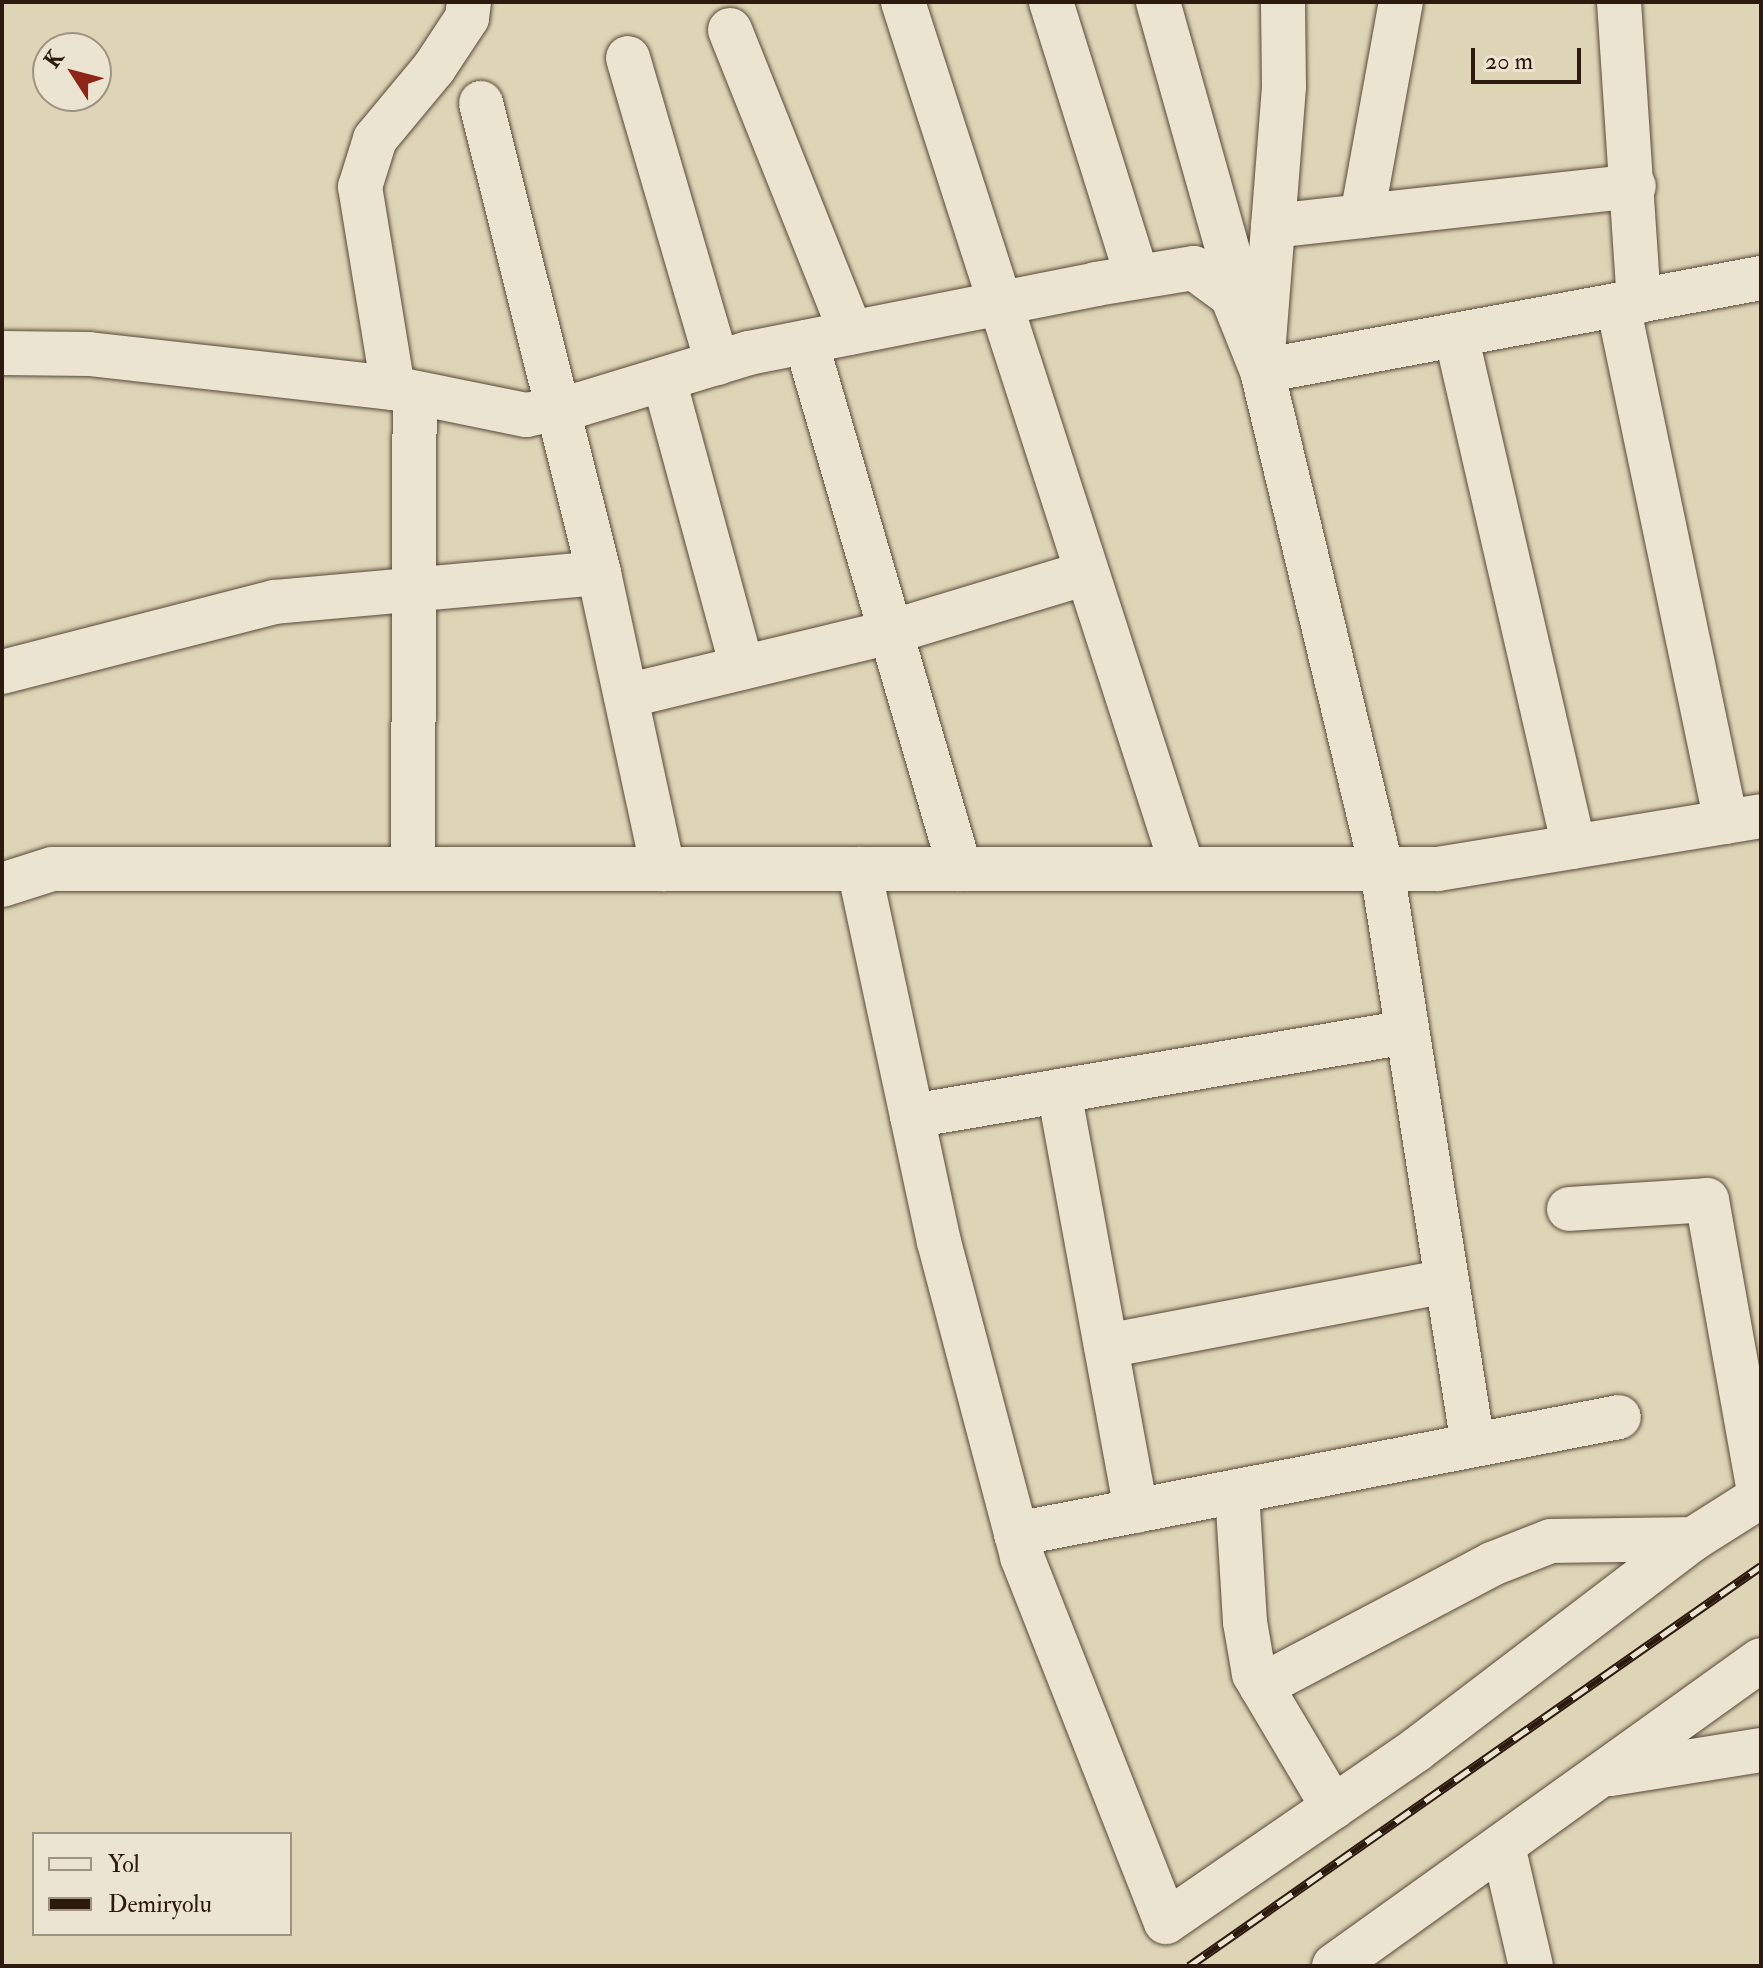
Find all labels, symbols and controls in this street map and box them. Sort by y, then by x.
north arrow [32,32,112,112]
scale bar [1475,32,1585,82]
text: K [38,45,70,74]
text: 20 m [1485,46,1533,77]
legend [32,1832,292,1936]
text: Yol [108,1849,140,1880]
text: Demiryolu [108,1889,212,1920]

